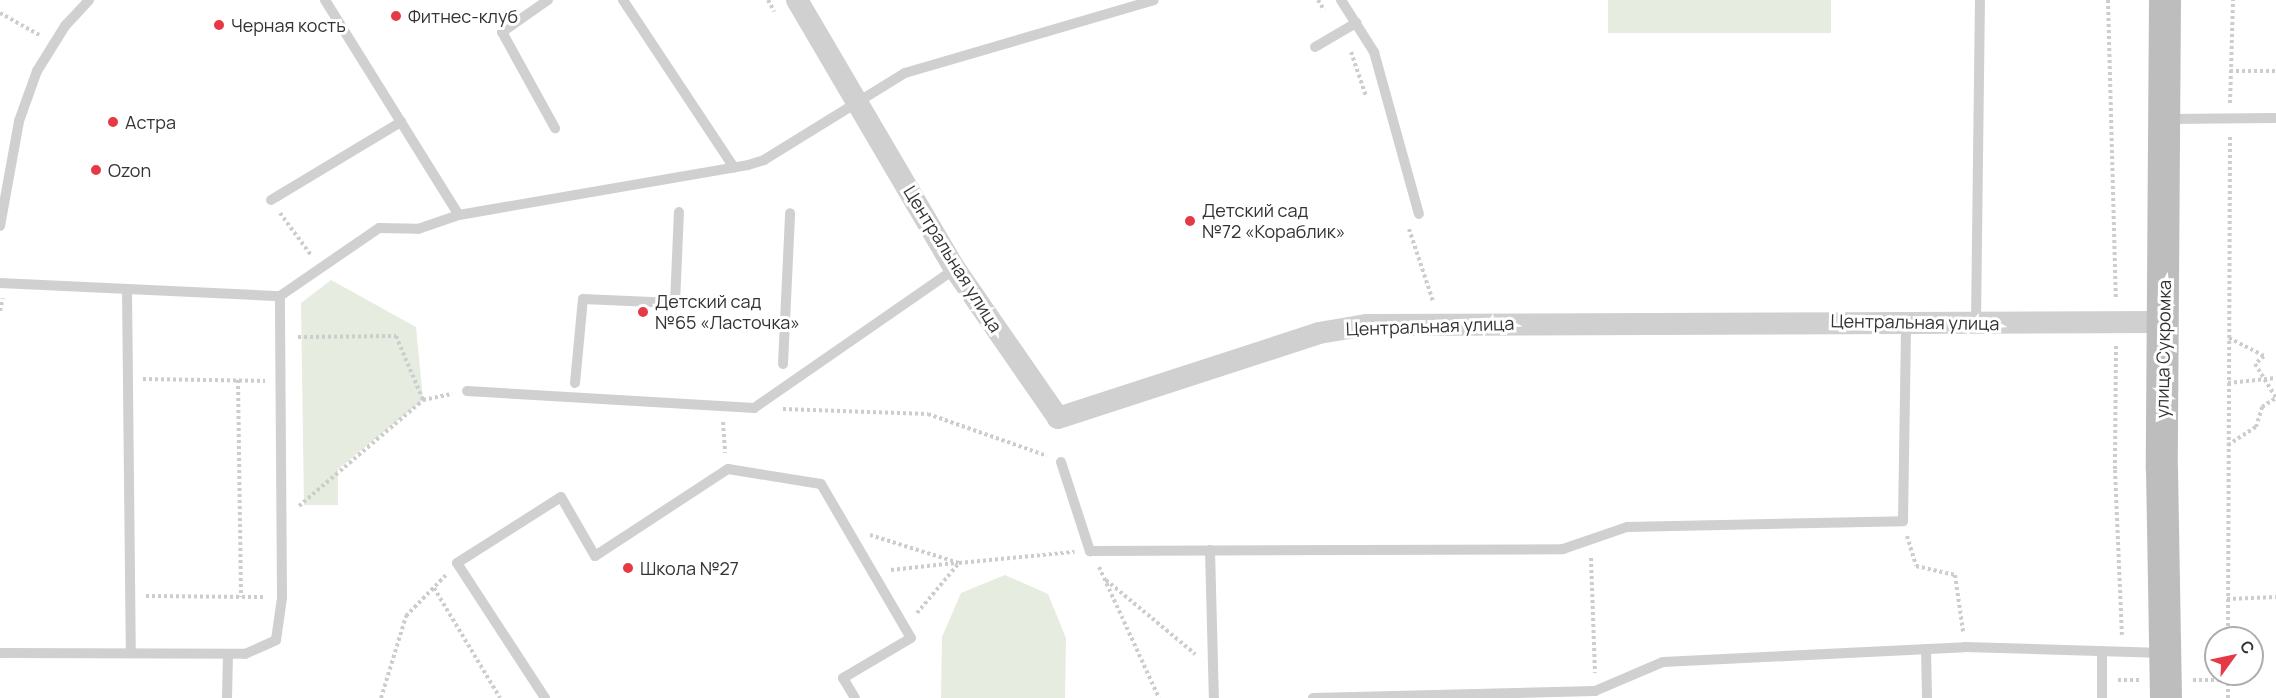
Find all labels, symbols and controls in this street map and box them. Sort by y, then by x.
place label: Фитнес-клуб [408,5,518,27]
marker: Фитнес-клуб [389,9,403,23]
place label: Черная кость [231,14,346,36]
marker: Черная кость [212,18,226,32]
place label: Астра [125,111,176,133]
marker: Астра [106,115,120,129]
place label: Ozon [108,159,151,181]
marker: Ozon [89,163,103,177]
street label: Центральная улица [899,182,1007,336]
place label: Детский сад №72 «Кораблик» [1202,200,1345,242]
marker: Детский сад №72 «Кораблик» [1183,214,1197,228]
street label: улица Сукромка [2151,280,2175,418]
place label: Детский сад №65 «Ласточка» [655,291,800,334]
marker: Детский сад №65 «Ласточка» [636,305,650,319]
street label: Центральная улица [1831,310,1999,334]
street label: Центральная улица [1345,312,1515,340]
place label: Школа №27 [640,557,739,579]
marker: Школа №27 [621,561,635,575]
north arrow [2204,626,2264,686]
text: С [2235,636,2260,658]

